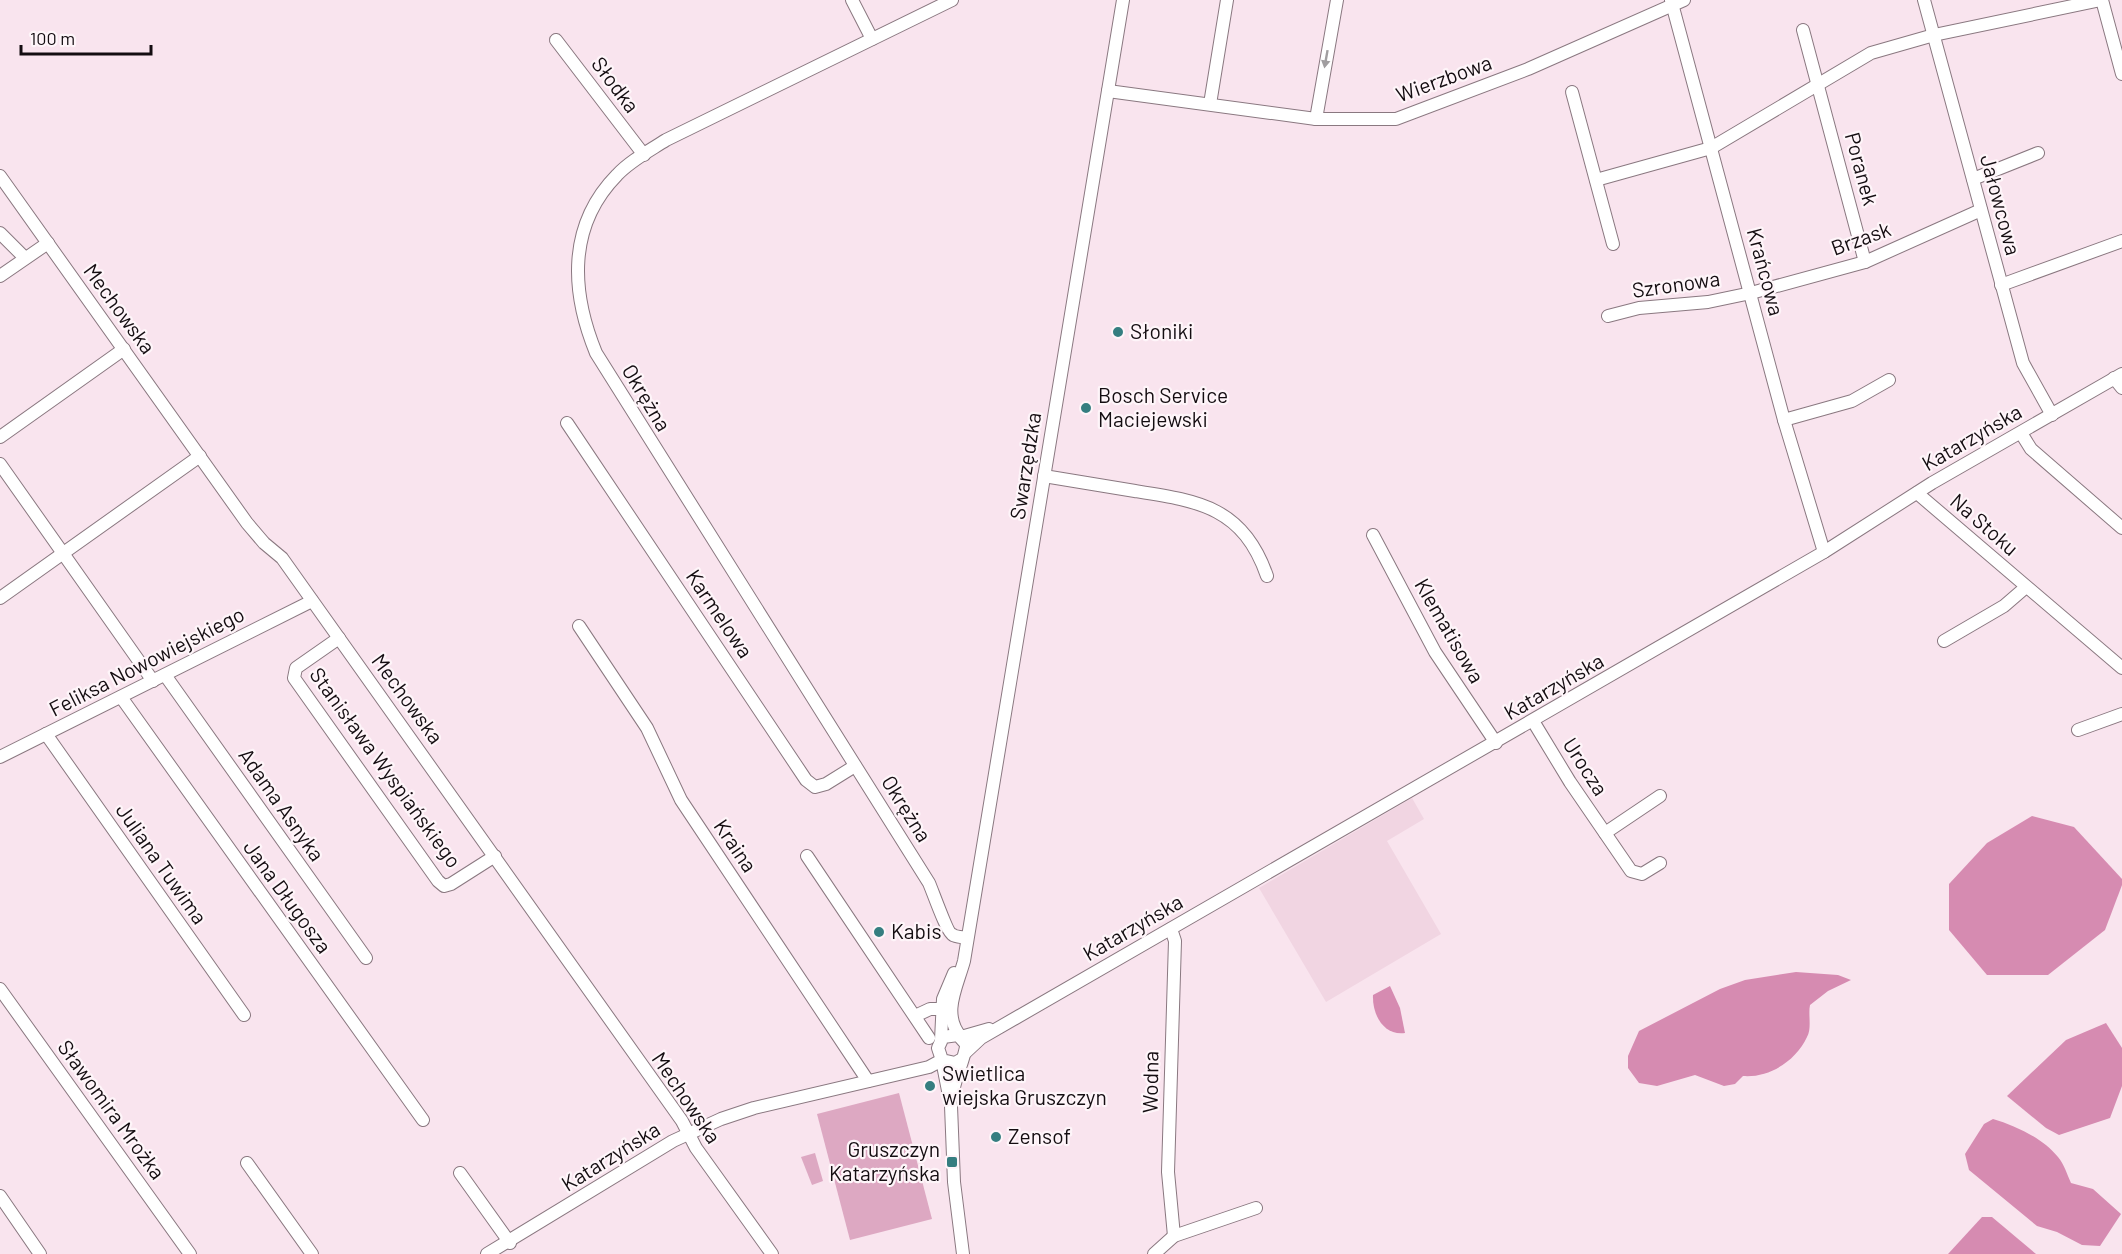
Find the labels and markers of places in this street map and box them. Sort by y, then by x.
place label: Słoniki [1130,318,1193,343]
marker: Słoniki [1111,325,1125,339]
place label: Bosch Service Maciejewski [1098,382,1228,431]
marker: Bosch Service Maciejewski [1079,401,1093,415]
place label: Kabis [891,918,941,943]
marker: Kabis [872,925,886,939]
place label: Swietlica wiejska Gruszczyn [942,1060,1107,1109]
marker: Swietlica wiejska Gruszczyn [923,1079,937,1093]
place label: Zensof [1008,1123,1071,1148]
marker: Zensof [989,1130,1003,1144]
place label: Gruszczyn Katarzyńska [829,1136,940,1185]
marker: Gruszczyn Katarzyńska [945,1155,959,1169]

